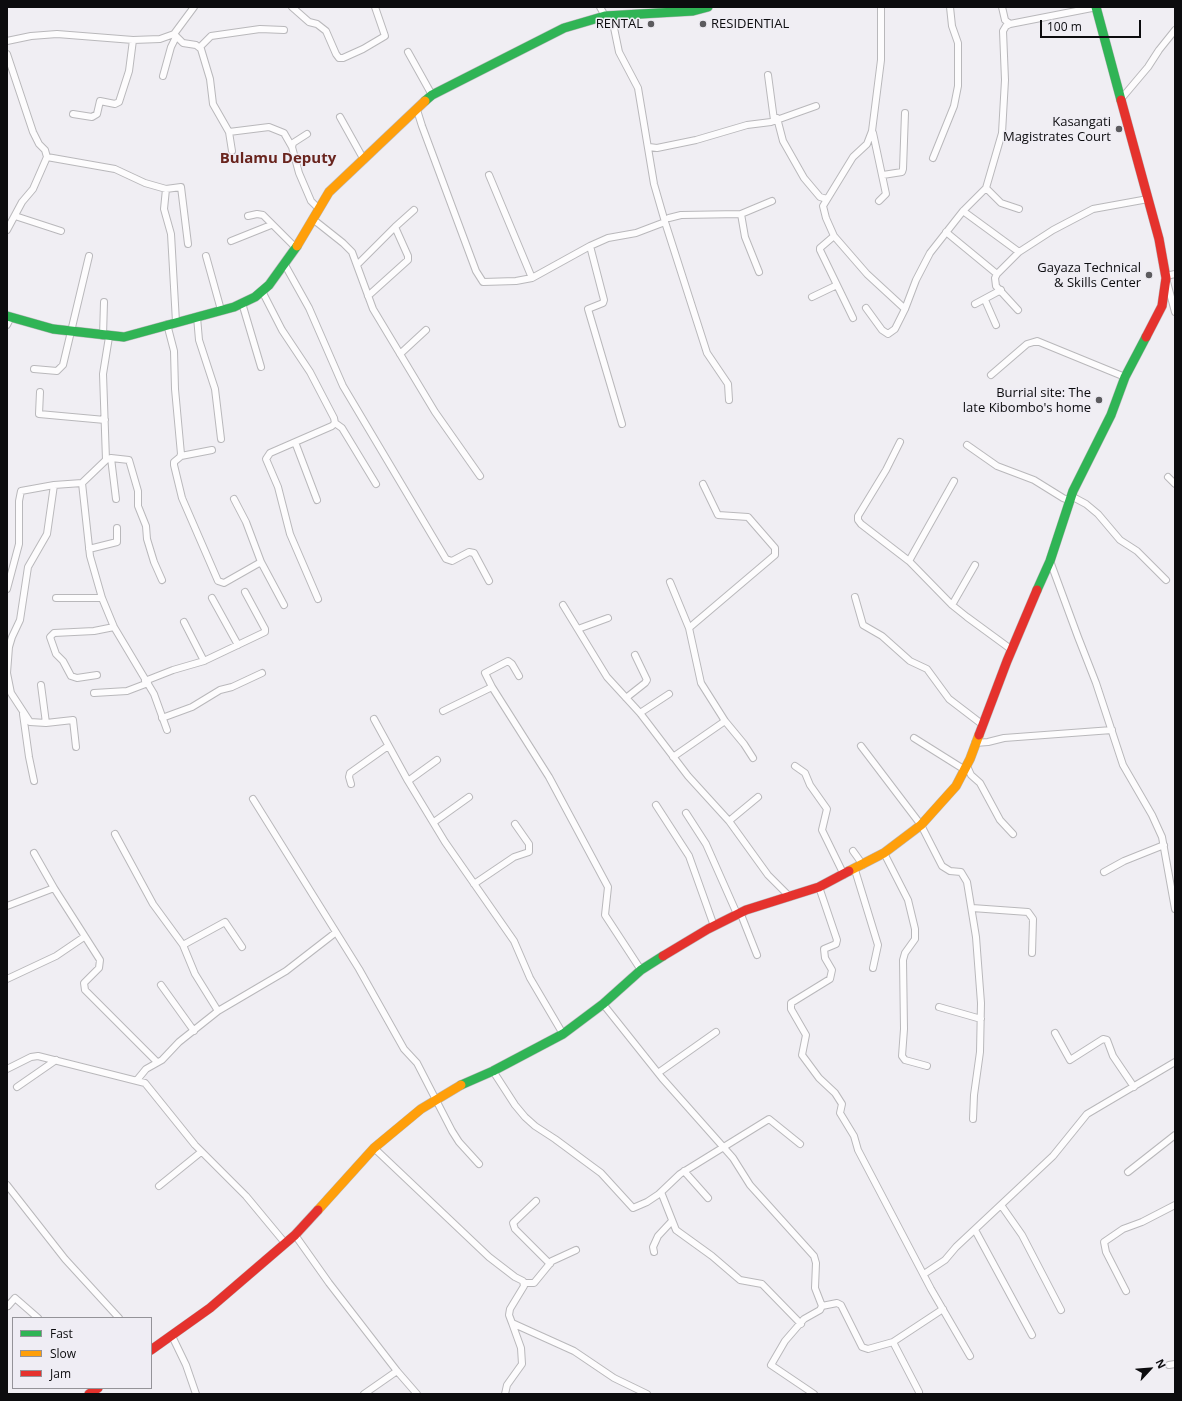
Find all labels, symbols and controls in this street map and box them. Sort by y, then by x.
scale bar [1042,12,1143,38]
place label: RENTAL [596,16,643,32]
place label: RESIDENTIAL [711,16,789,32]
text: 100 m [1047,18,1082,35]
marker: RENTAL [646,19,656,29]
marker: RESIDENTIAL [698,19,708,29]
place label: Kasangati Magistrates Court [1003,114,1111,145]
marker: Kasangati Magistrates Court [1114,124,1124,134]
district label: Bulamu Deputy [220,150,336,168]
place label: Gayaza Technical & Skills Center [1037,260,1141,291]
marker: Gayaza Technical & Skills Center [1144,270,1154,280]
place label: Burrial site: The late Kibombo's home [963,385,1091,416]
marker: Burrial site: The late Kibombo's home [1094,395,1104,405]
legend [12,1317,152,1389]
text: Fast [50,1325,73,1342]
text: Slow [50,1345,76,1362]
north arrow [1130,1349,1170,1389]
text: N [1153,1356,1170,1371]
text: Jam [50,1365,71,1382]

